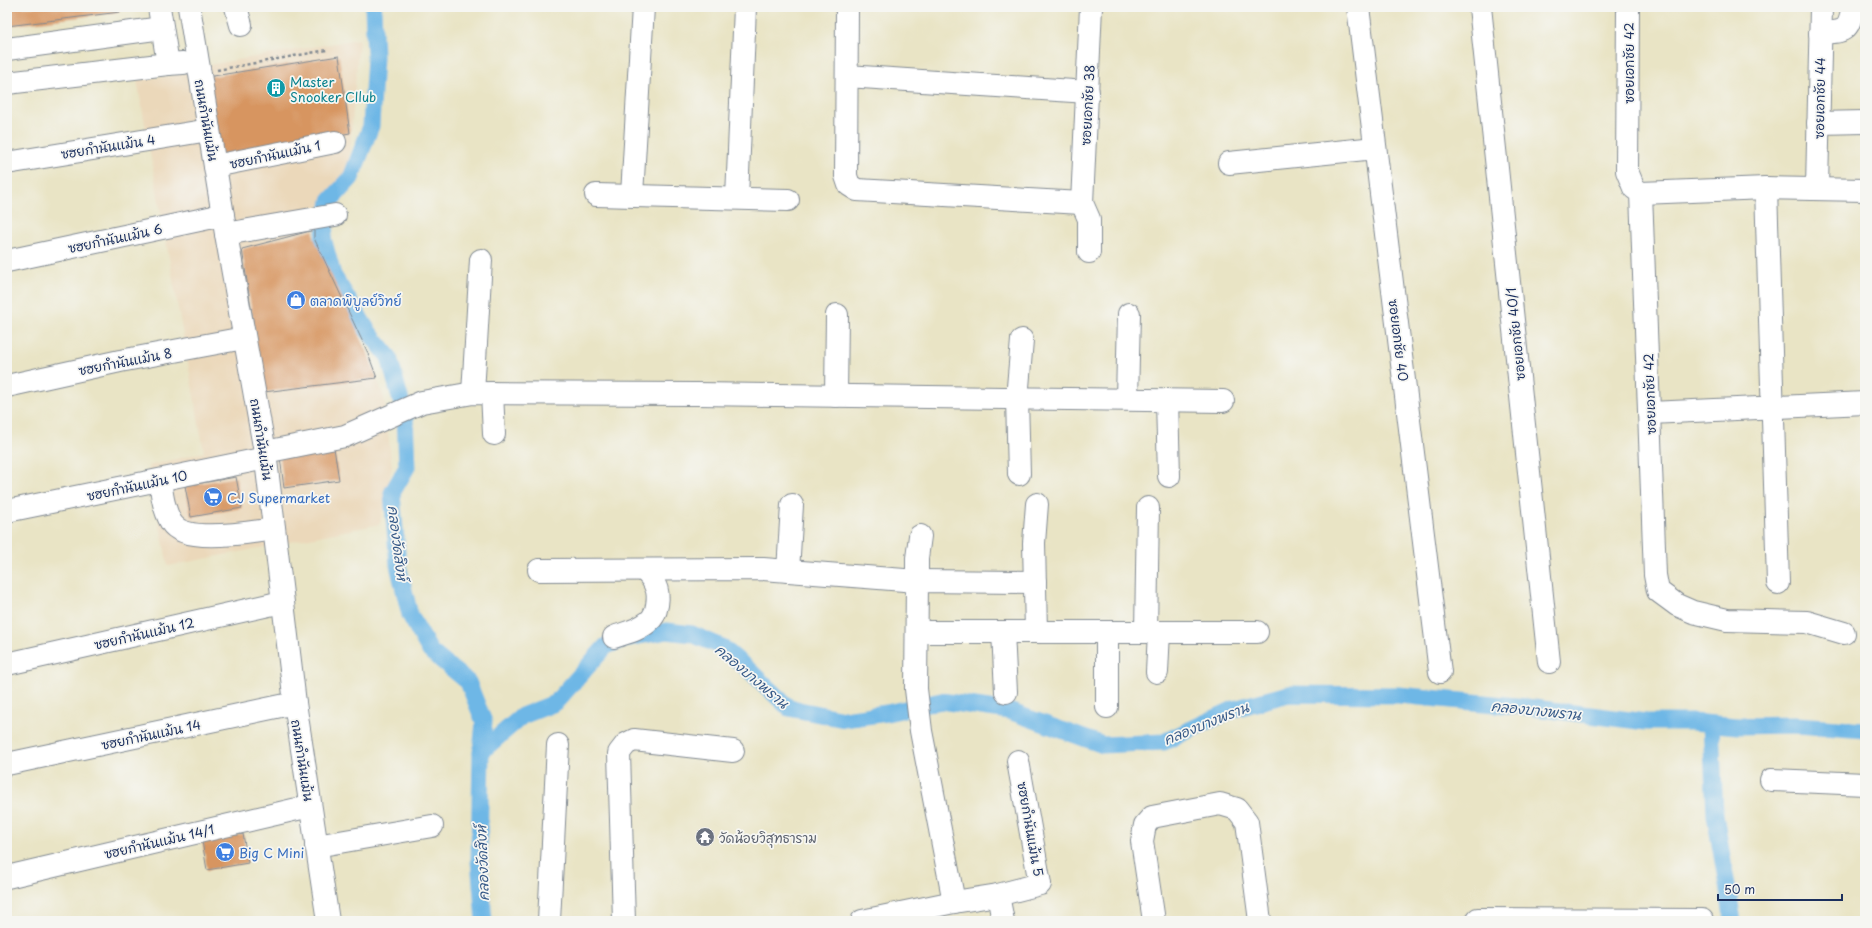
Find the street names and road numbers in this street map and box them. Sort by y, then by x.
street label: ซอยเอกชัย 42 [1619,22,1638,104]
street label: ซอยเอกชัย 44 [1809,57,1829,139]
street label: ซอยเอกชัย 38 [1075,64,1099,146]
street label: ถนนกำนันแม้น [190,78,224,163]
street label: ซฮยกำนันแม้น 4 [59,129,157,163]
street label: ซฮยกำนันแม้น 1 [228,135,323,173]
street label: ซฮยกำนันแม้น 6 [66,219,164,257]
street label: ซอยเอกชัย 40/1 [1501,286,1529,382]
street label: ซอยเอกชัย 40 [1385,298,1413,382]
street label: ซฮยกำนันแม้น 8 [77,343,173,379]
street label: ซอยเอกชัย 42 [1638,353,1660,435]
street label: ถนนกำนันแม้น [246,397,278,482]
street label: ซฮยกำนันแม้น 10 [85,465,189,505]
street label: ซฮยกำนันแม้น 12 [92,612,196,654]
street label: ซฮยกำนันแม้น 14 [99,714,203,754]
street label: ถนนกำนันแม้น [287,718,319,803]
street label: ซฮยกำนันแม้น 5 [1013,780,1049,878]
street label: ซฮยกำนันแม้น 14/1 [102,819,216,863]

